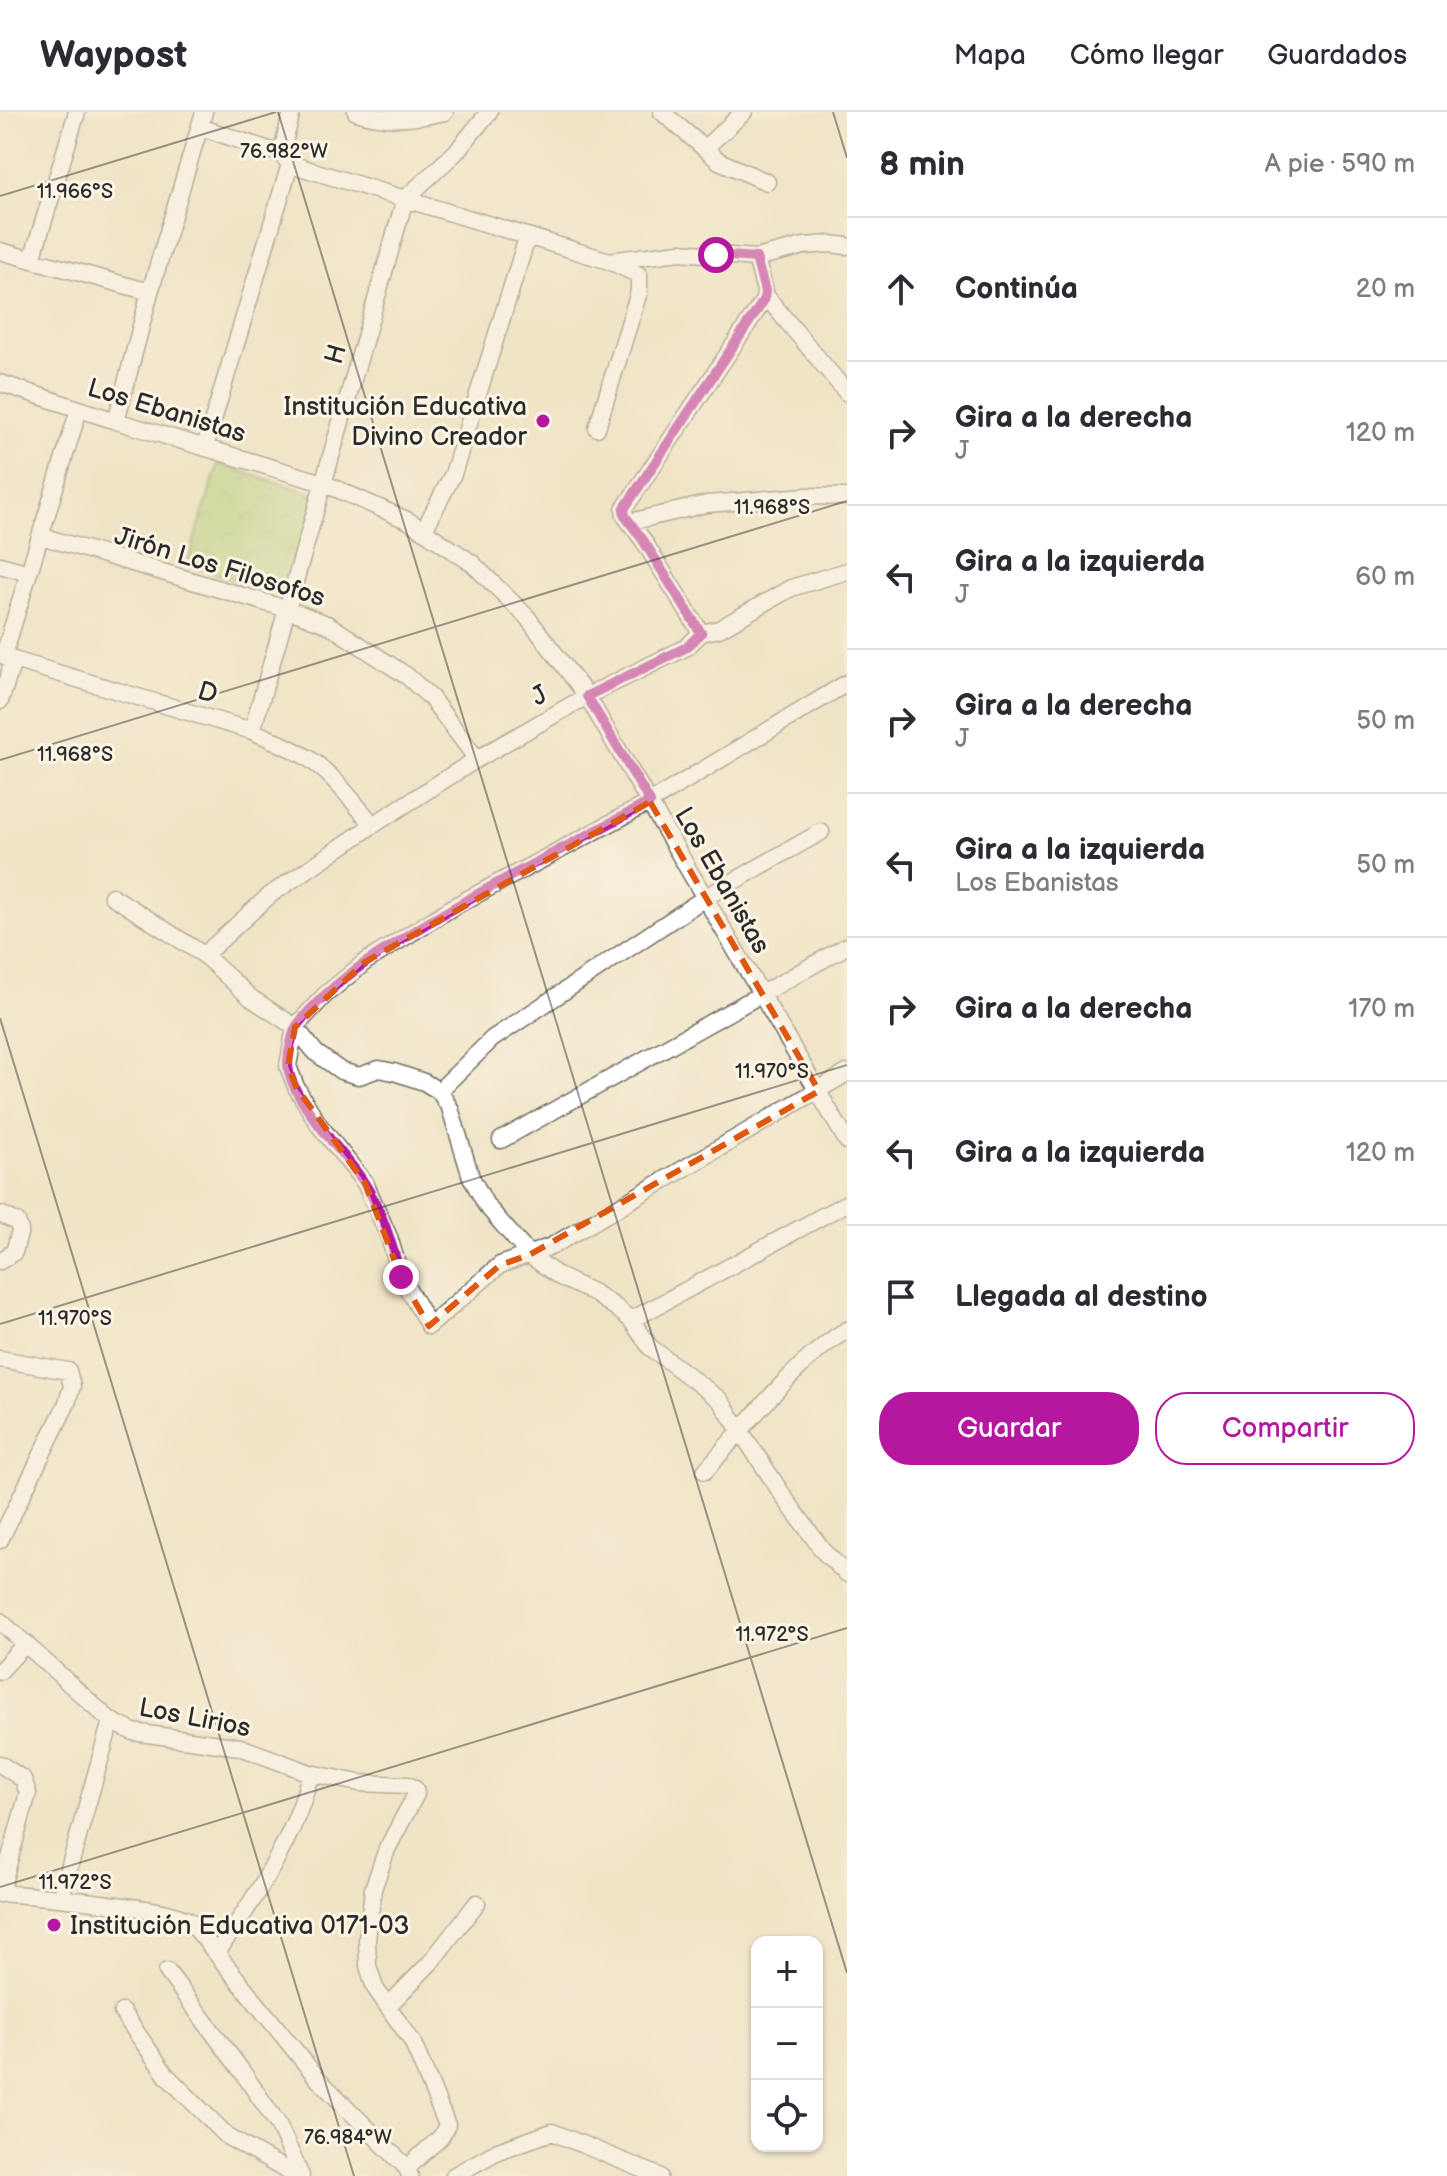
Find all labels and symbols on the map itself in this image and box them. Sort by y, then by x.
text: 76.982°W [240,140,328,164]
text: 11.966°S [37,180,113,204]
route start [698,237,734,273]
street label: H [319,341,354,368]
street label: Los Ebanistas [84,373,249,450]
place label: Institución Educativa Divino Creador [283,392,528,453]
marker: Institución Educativa Divino Creador [534,412,552,430]
text: 11.968°S [734,496,810,520]
street label: Jirón Los Filosofos [111,521,329,614]
street label: D [194,676,221,711]
street label: J [526,679,554,713]
text: 11.968°S [37,743,113,767]
street label: Los Ebanistas [667,802,776,960]
text: 11.970°S [735,1060,809,1084]
route end [383,1259,419,1295]
text: 11.970°S [38,1307,112,1331]
text: 11.972°S [735,1623,809,1647]
street label: Los Lirios [136,1692,253,1744]
text: 11.972°S [38,1871,112,1895]
place label: Institución Educativa 0171-03 [70,1911,410,1942]
marker: Institución Educativa 0171-03 [45,1916,63,1934]
text: 76.984°W [304,2126,392,2150]

